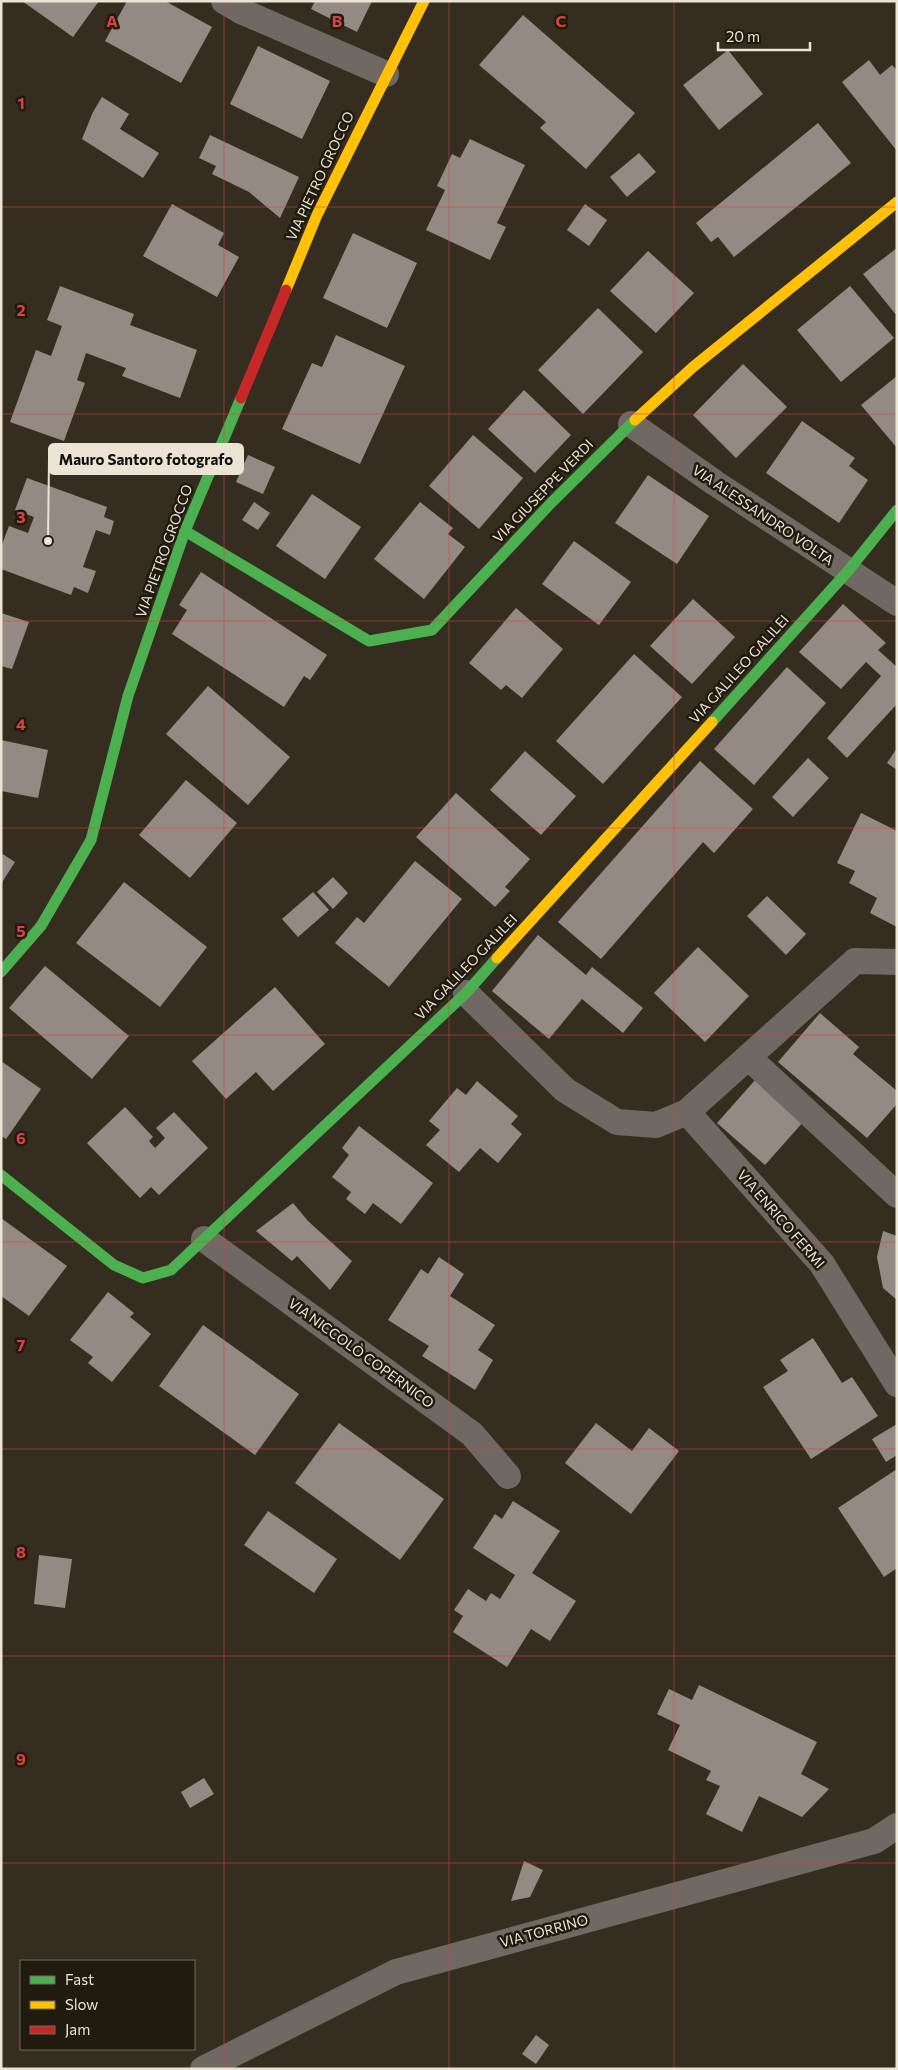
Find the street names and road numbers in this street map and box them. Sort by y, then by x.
street label: VIA PIETRO GROCCO [282,108,357,243]
street label: VIA GIUSEPPE VERDI [489,436,596,546]
street label: VIA ALESSANDRO VOLTA [689,461,837,568]
street label: VIA PIETRO GROCCO [131,482,196,620]
street label: VIA GALILEO GALILEI [685,611,792,726]
street label: VIA GALILEO GALILEI [411,910,520,1023]
street label: VIA ENRICO FERMI [734,1166,829,1271]
street label: VIA NICCOLÒ COPERNICO [285,1294,437,1411]
street label: VIA TORRINO [498,1911,590,1950]

